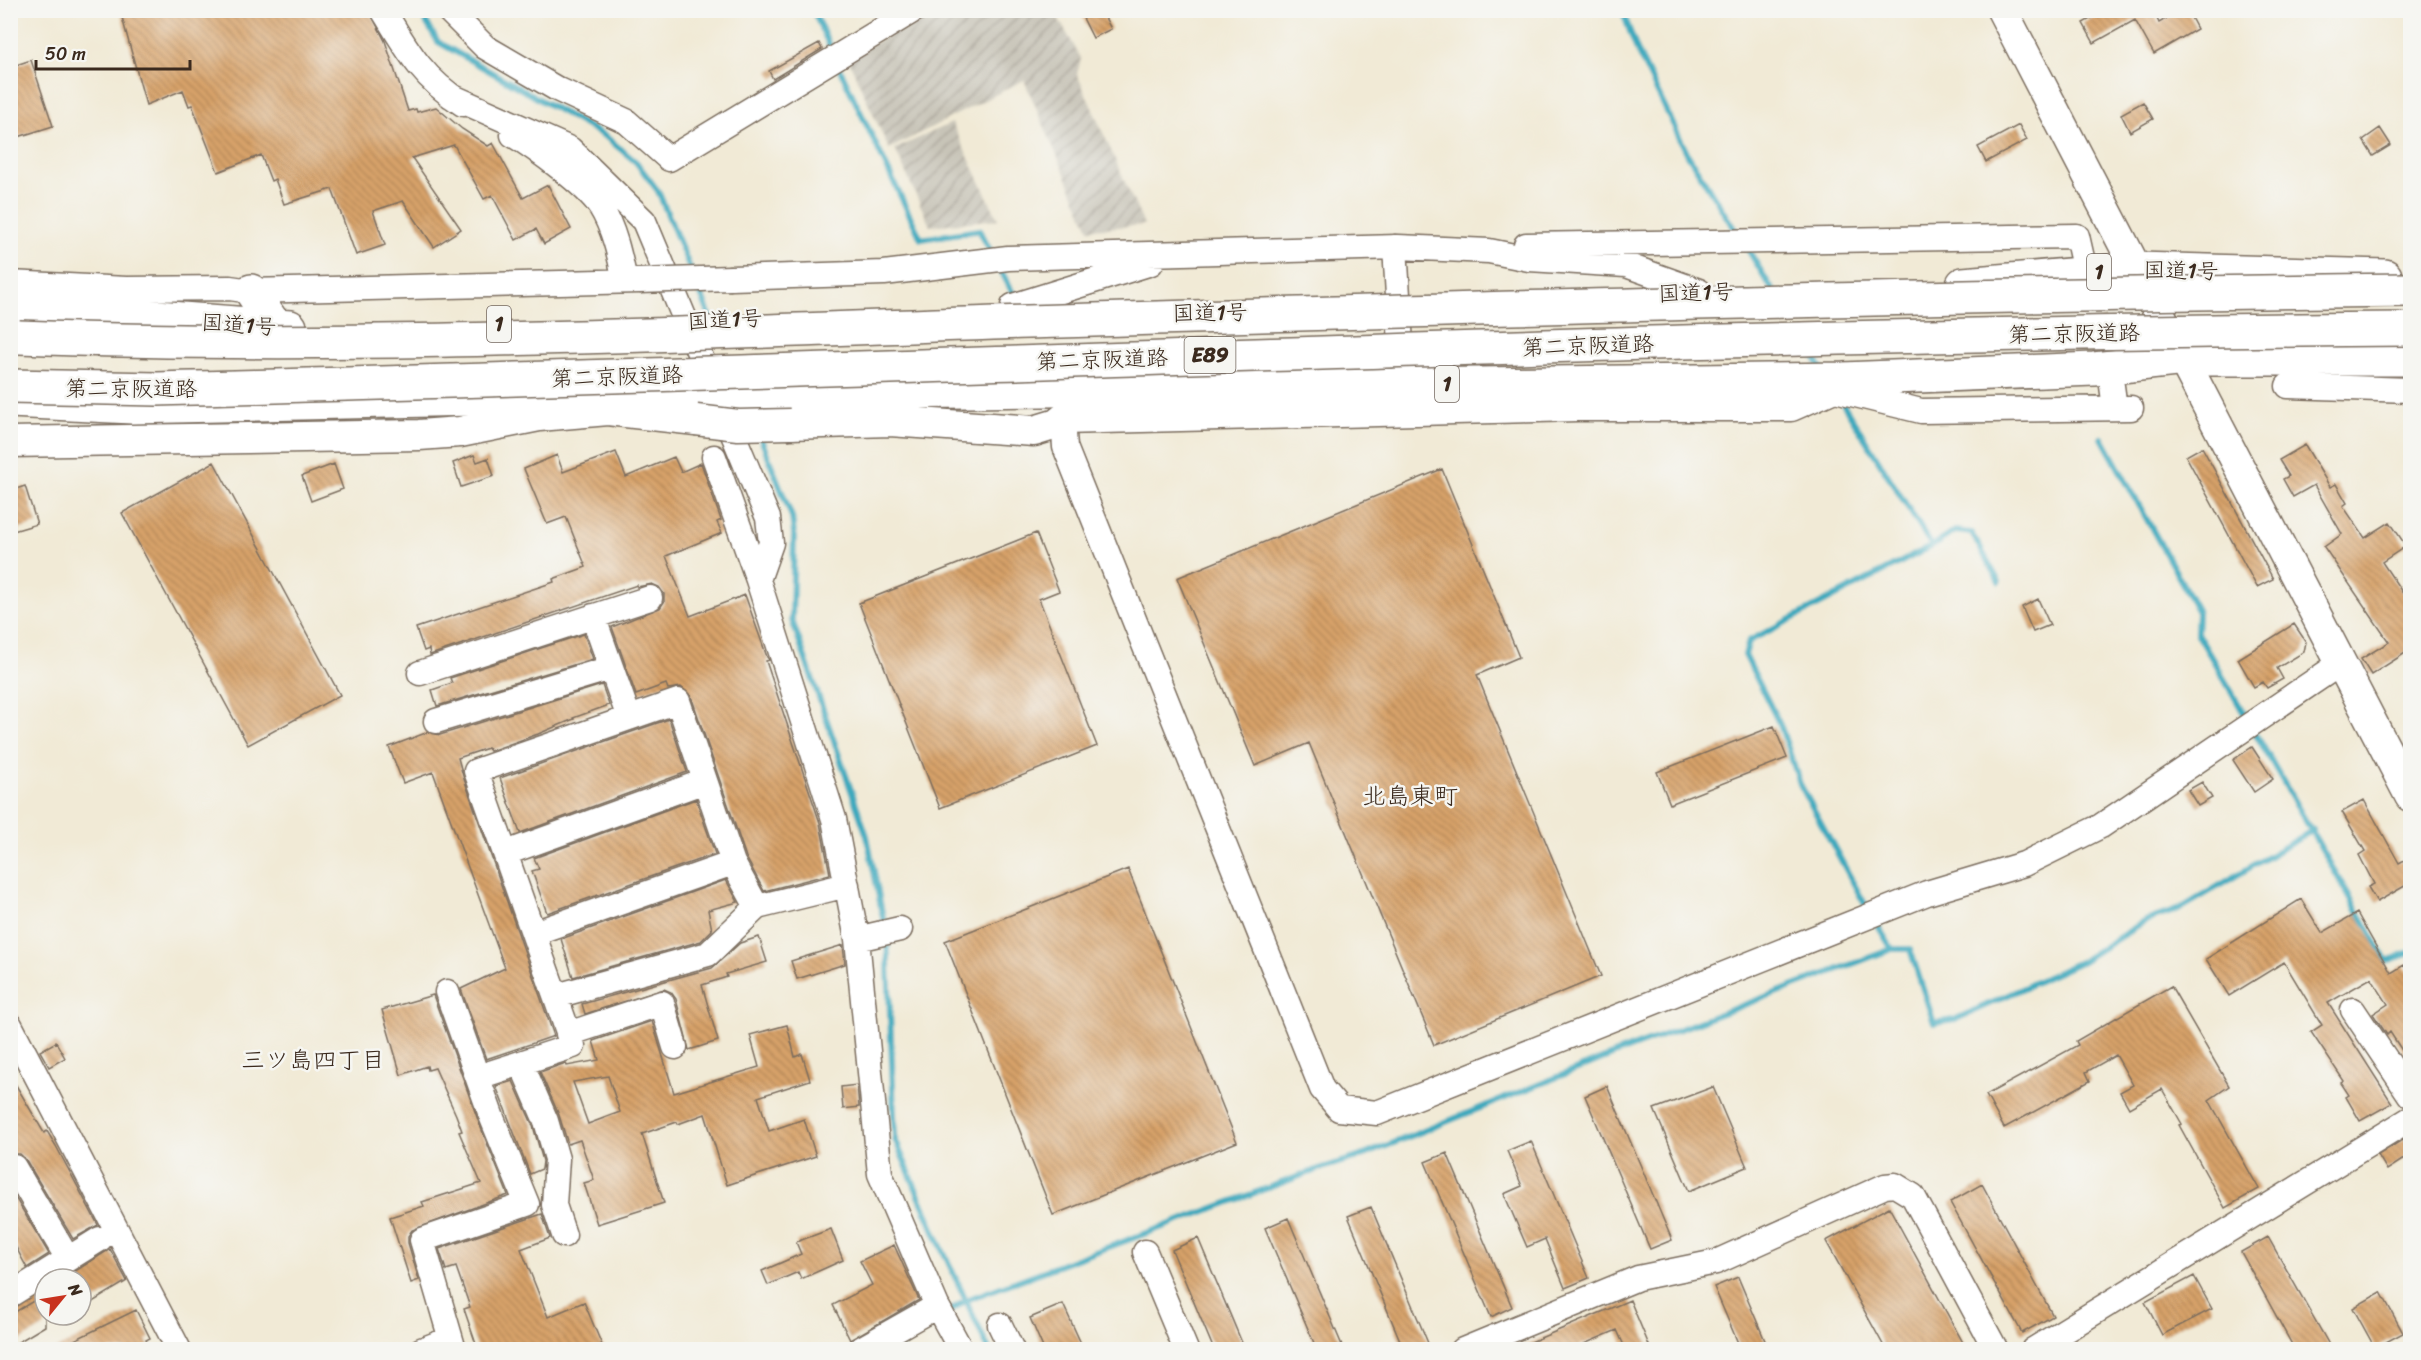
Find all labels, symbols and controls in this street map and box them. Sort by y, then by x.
scale bar [36,33,190,71]
text: 50 m [45,38,86,70]
street label: 国道1号 [2143,250,2219,291]
road number: 1 [2087,254,2111,290]
street label: 国道1号 [1658,272,1734,313]
street label: 国道1号 [1172,292,1248,333]
street label: 国道1号 [686,298,764,341]
street label: 国道1号 [200,302,278,347]
road number: 1 [487,306,511,342]
street label: 第二京阪道路 [2008,313,2140,354]
street label: 第二京阪道路 [1521,324,1655,367]
road number: E89 [1184,337,1236,373]
street label: 第二京阪道路 [1035,338,1169,381]
street label: 第二京阪道路 [550,355,684,398]
road number: 1 [1435,366,1459,402]
street label: 第二京阪道路 [65,369,197,408]
district label: 北島東町 [1362,775,1458,817]
district label: 三ツ島四丁目 [241,1039,385,1081]
north arrow [33,1267,93,1327]
text: N [60,1277,91,1303]

